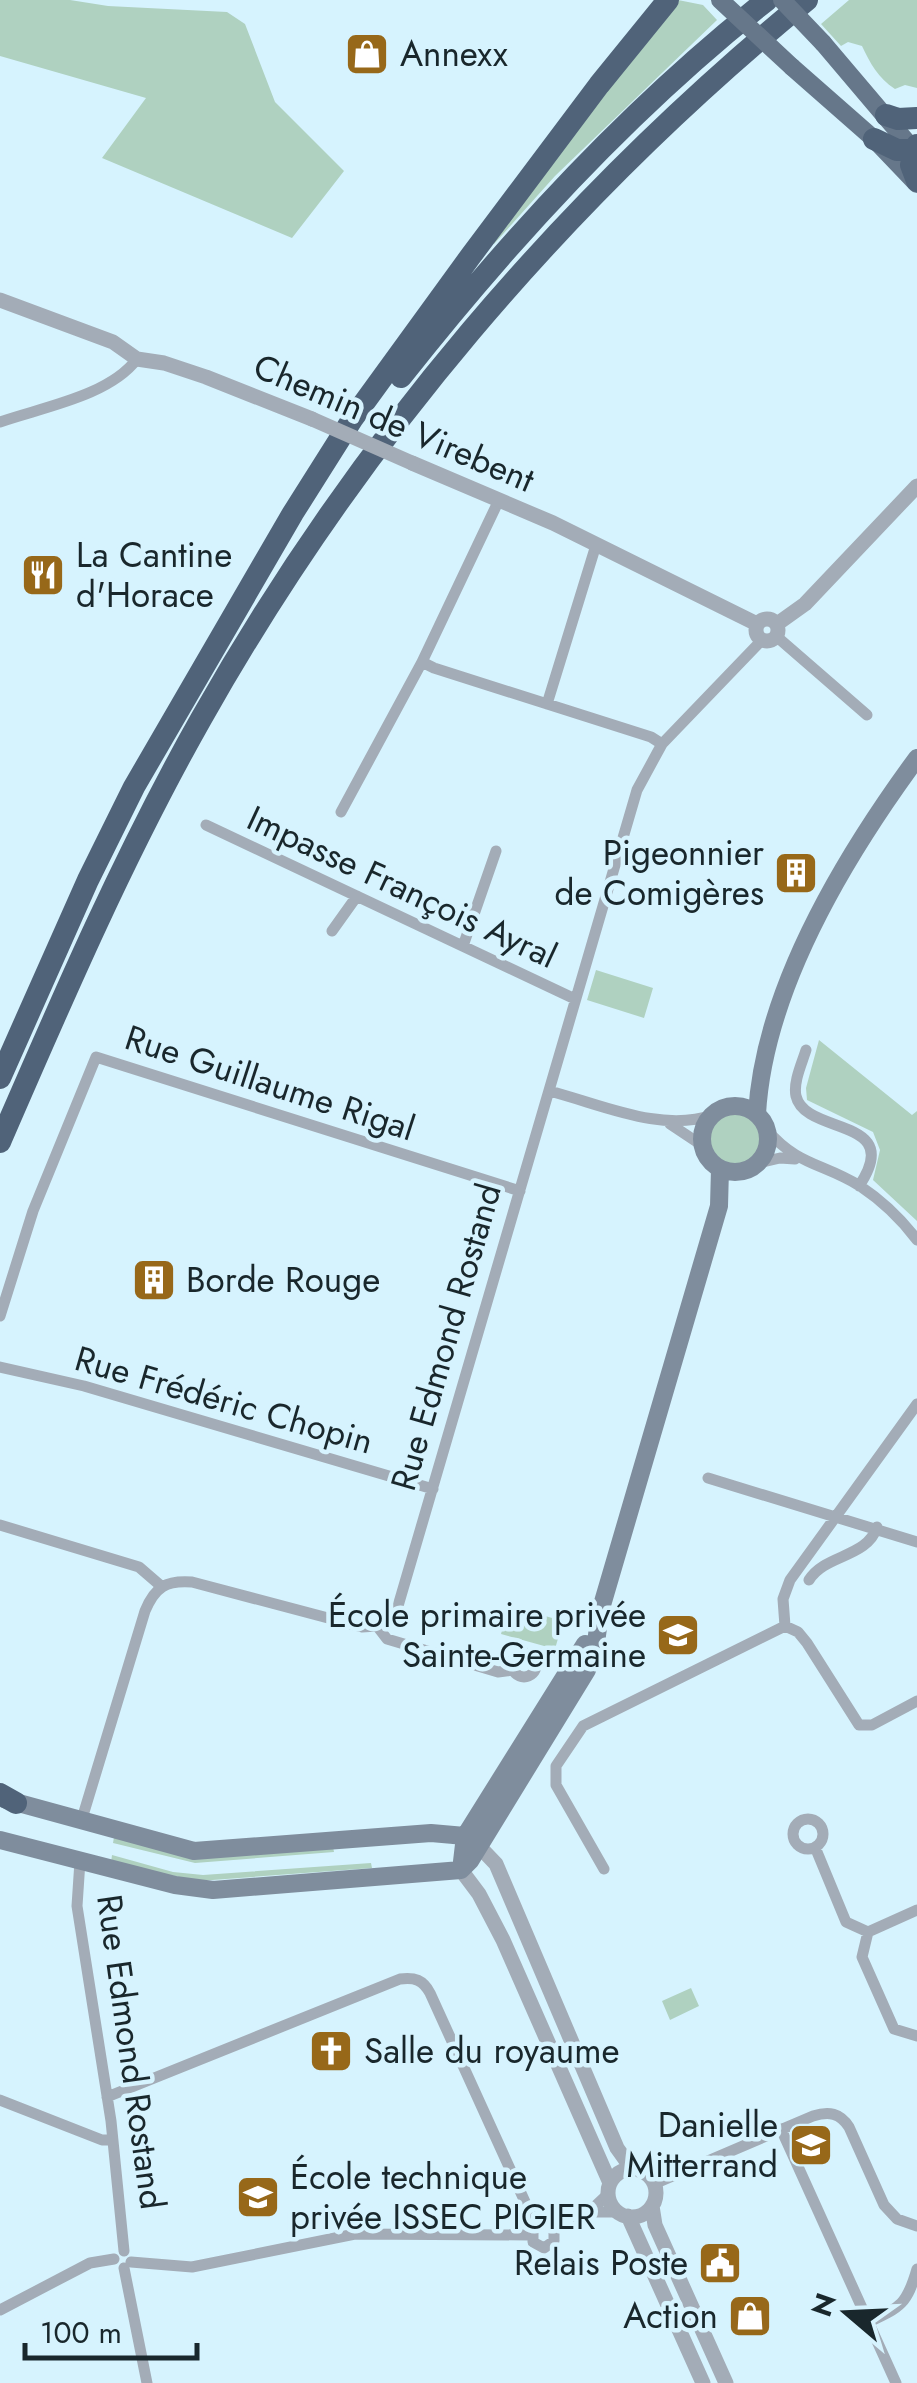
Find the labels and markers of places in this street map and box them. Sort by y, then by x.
place label: Annexx [400,29,508,79]
shop icon: Annexx [344,31,390,77]
place label: La Cantine d'Horace [76,530,232,620]
restaurant icon: La Cantine d'Horace [20,552,66,598]
place label: Pigeonnier de Comigères [554,828,764,918]
building icon: Pigeonnier de Comigères [773,850,819,896]
place label: Borde Rouge [186,1255,380,1305]
building icon: Borde Rouge [131,1257,177,1303]
place label: École primaire privée Sainte-Germaine [328,1590,646,1680]
school or university icon: École primaire privée Sainte-Germaine [655,1612,701,1658]
place label: Salle du royaume [364,2026,619,2076]
church icon: Salle du royaume [308,2028,354,2074]
place label: Danielle Mitterrand [627,2100,778,2190]
school or university icon: Danielle Mitterrand [788,2122,834,2168]
place label: École technique privée ISSEC PIGIER [290,2152,596,2242]
school or university icon: École technique privée ISSEC PIGIER [235,2174,281,2220]
place label: Relais Poste [514,2238,688,2288]
public building icon: Relais Poste [697,2240,743,2286]
place label: Action [623,2291,718,2341]
shop icon: Action [727,2293,773,2339]

